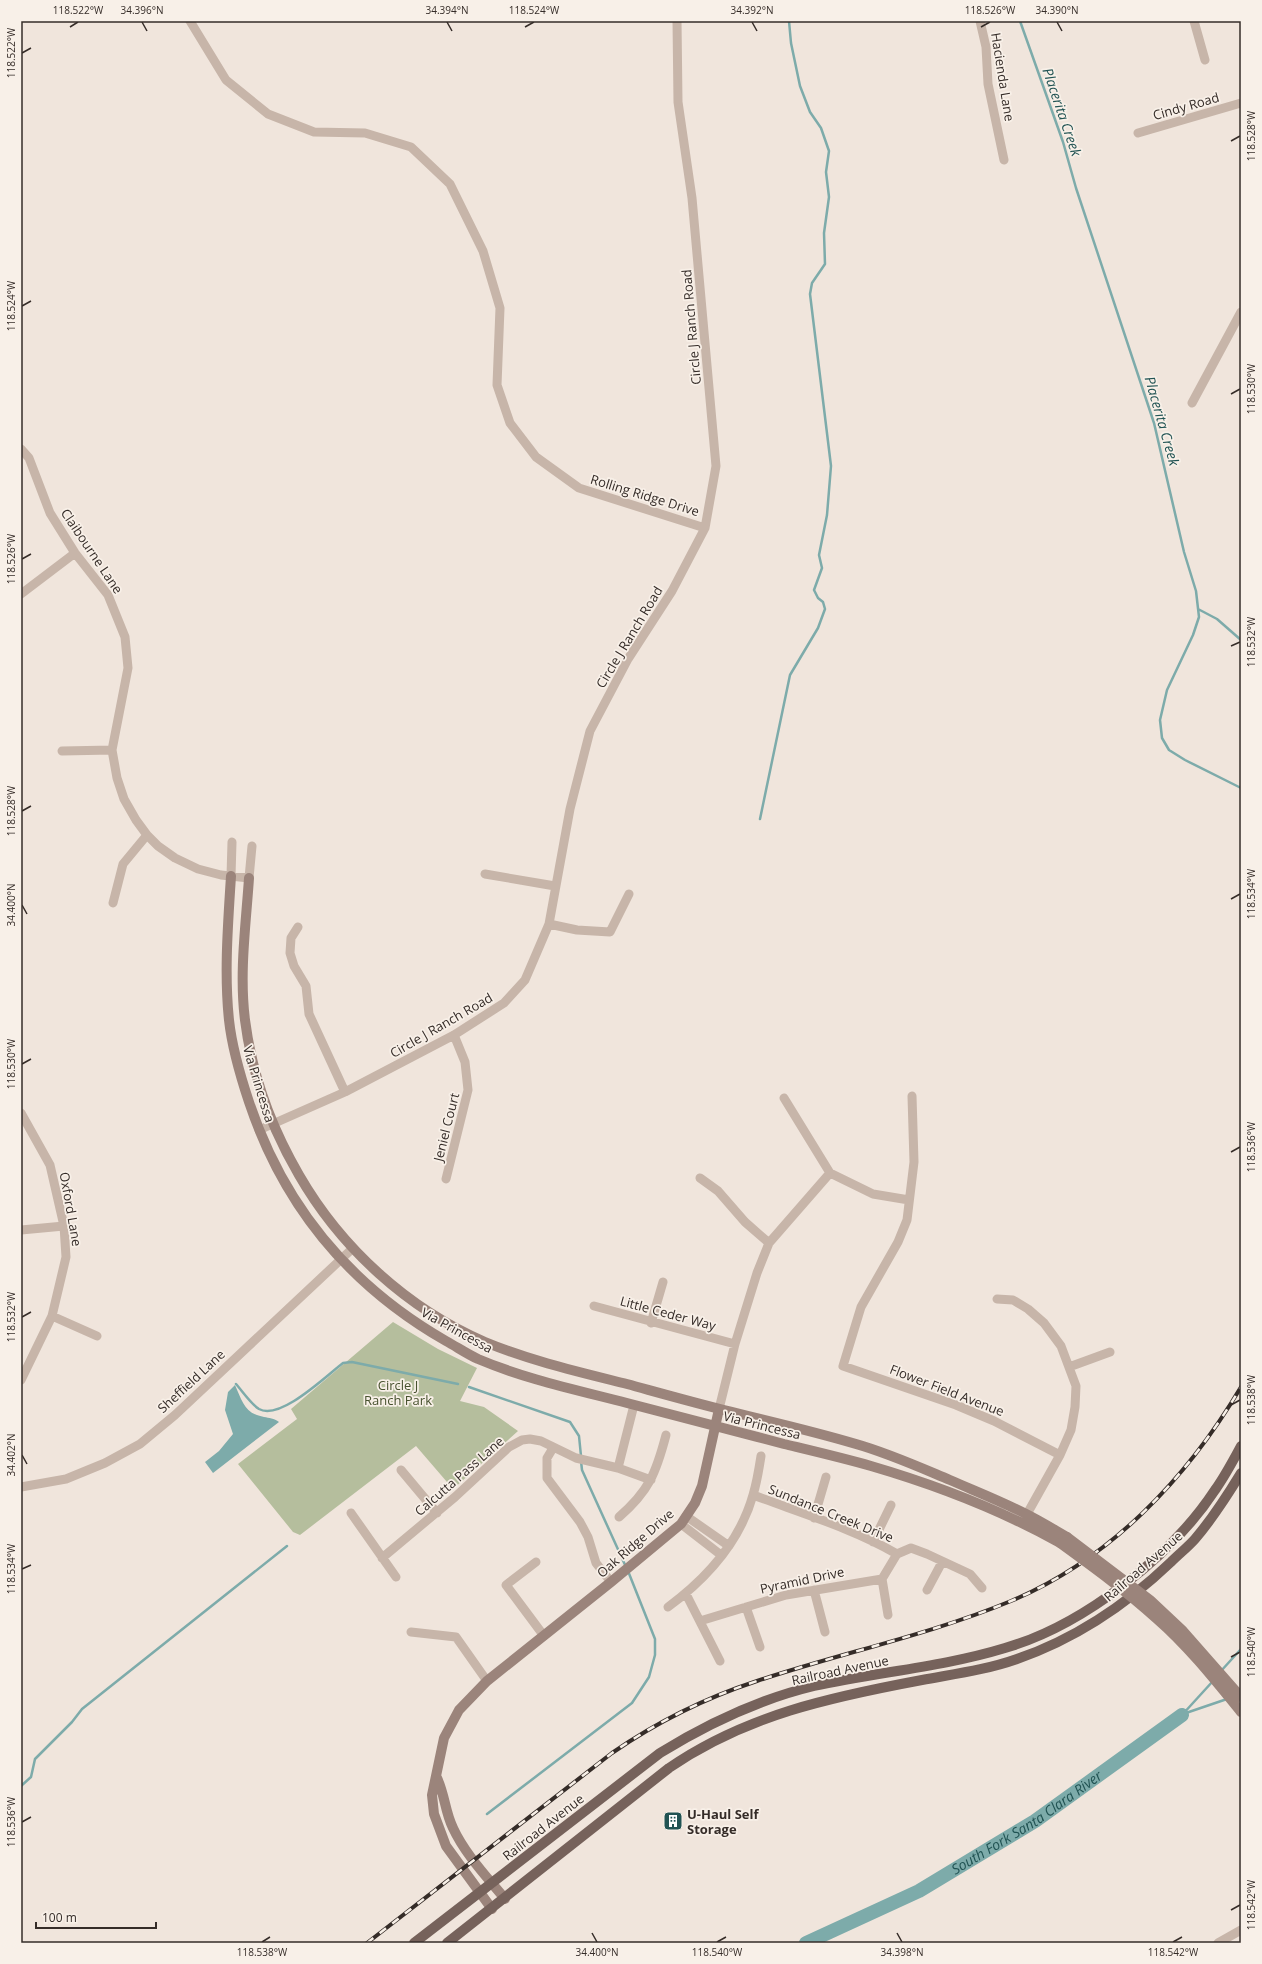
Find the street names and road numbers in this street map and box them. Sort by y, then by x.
street label: Hacienda Lane [987,31,1019,123]
street label: Cindy Road [1151,88,1221,124]
street label: Circle J Ranch Road [677,269,705,385]
street label: Rolling Ridge Drive [588,470,702,520]
street label: Claibourne Lane [57,505,127,597]
street label: Circle J Ranch Road [592,583,666,691]
street label: Circle J Ranch Road [386,988,496,1062]
street label: Via Princessa [239,1044,279,1124]
street label: Jeniel Court [428,1091,463,1165]
street label: Oxford Lane [56,1170,86,1248]
street label: Little Ceder Way [618,1292,718,1335]
street label: Via Princessa [418,1303,496,1357]
street label: Sheffield Lane [154,1345,228,1417]
street label: Flower Field Avenue [887,1360,1007,1420]
street label: Via Princessa [721,1407,803,1443]
street label: Calcutta Pass Lane [411,1432,507,1520]
street label: Sundance Creek Drive [766,1480,896,1546]
street label: Oak Ridge Drive [593,1505,677,1581]
street label: Railroad Avenue [1100,1527,1186,1605]
street label: Pyramid Drive [758,1562,846,1598]
street label: Railroad Avenue [790,1651,890,1689]
street label: Railroad Avenue [499,1790,587,1864]

